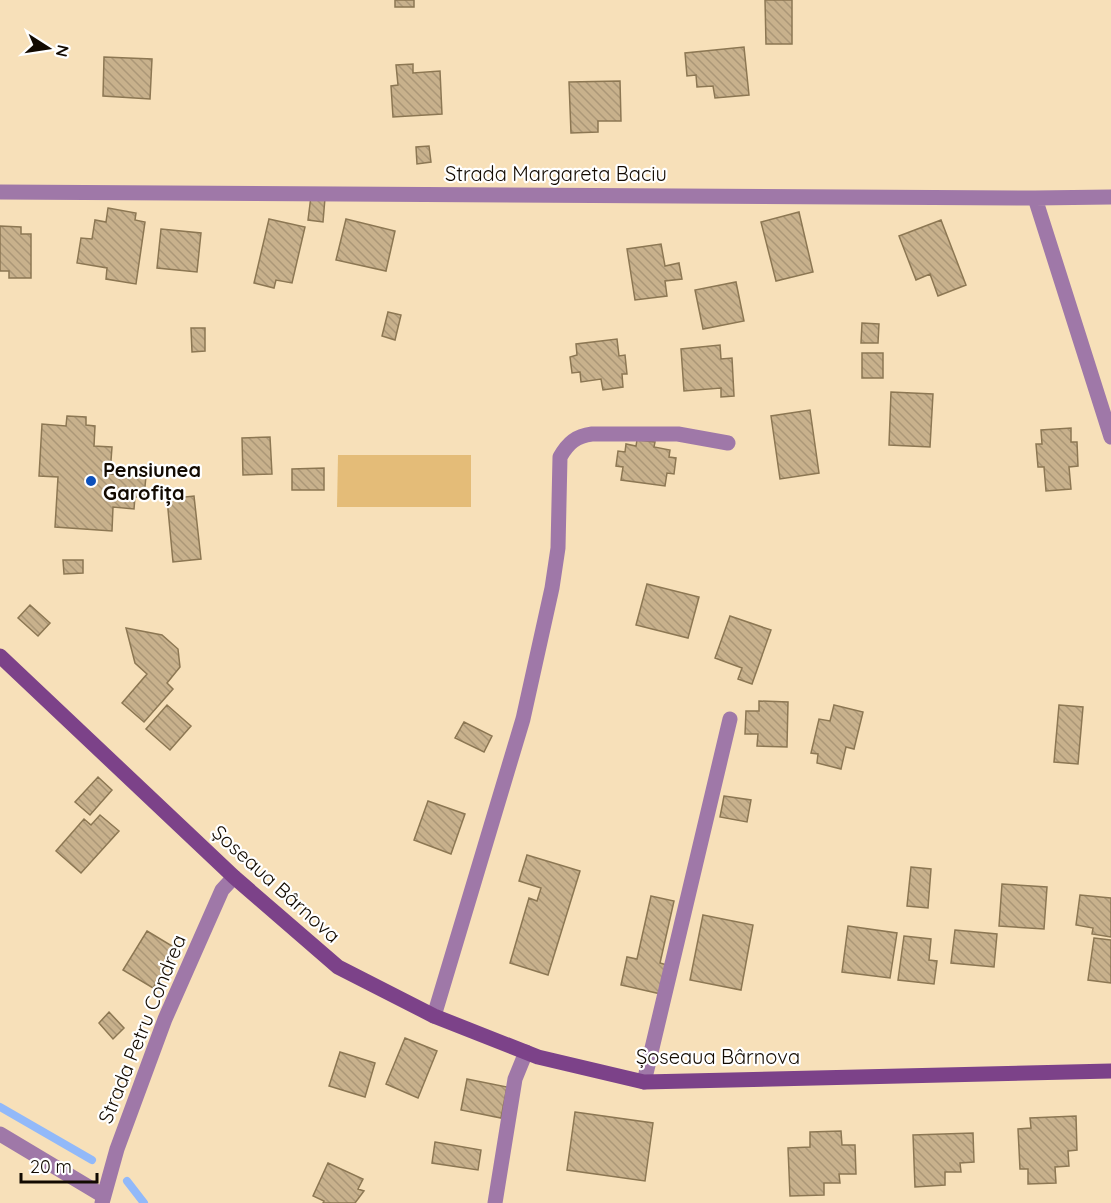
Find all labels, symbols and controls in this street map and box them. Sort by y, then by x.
north arrow [18,18,78,78]
text: N [52,43,74,59]
street label: Strada Margareta Baciu [445,161,667,186]
place label: Pensiunea Garofița [103,457,201,506]
marker: Pensiunea Garofița [84,474,98,488]
street label: Șoseaua Bârnova [207,819,346,948]
street label: Strada Petru Condrea [92,931,191,1127]
street label: Șoseaua Bârnova [636,1044,800,1069]
scale bar [21,1146,98,1184]
text: 20 m [30,1155,72,1178]

